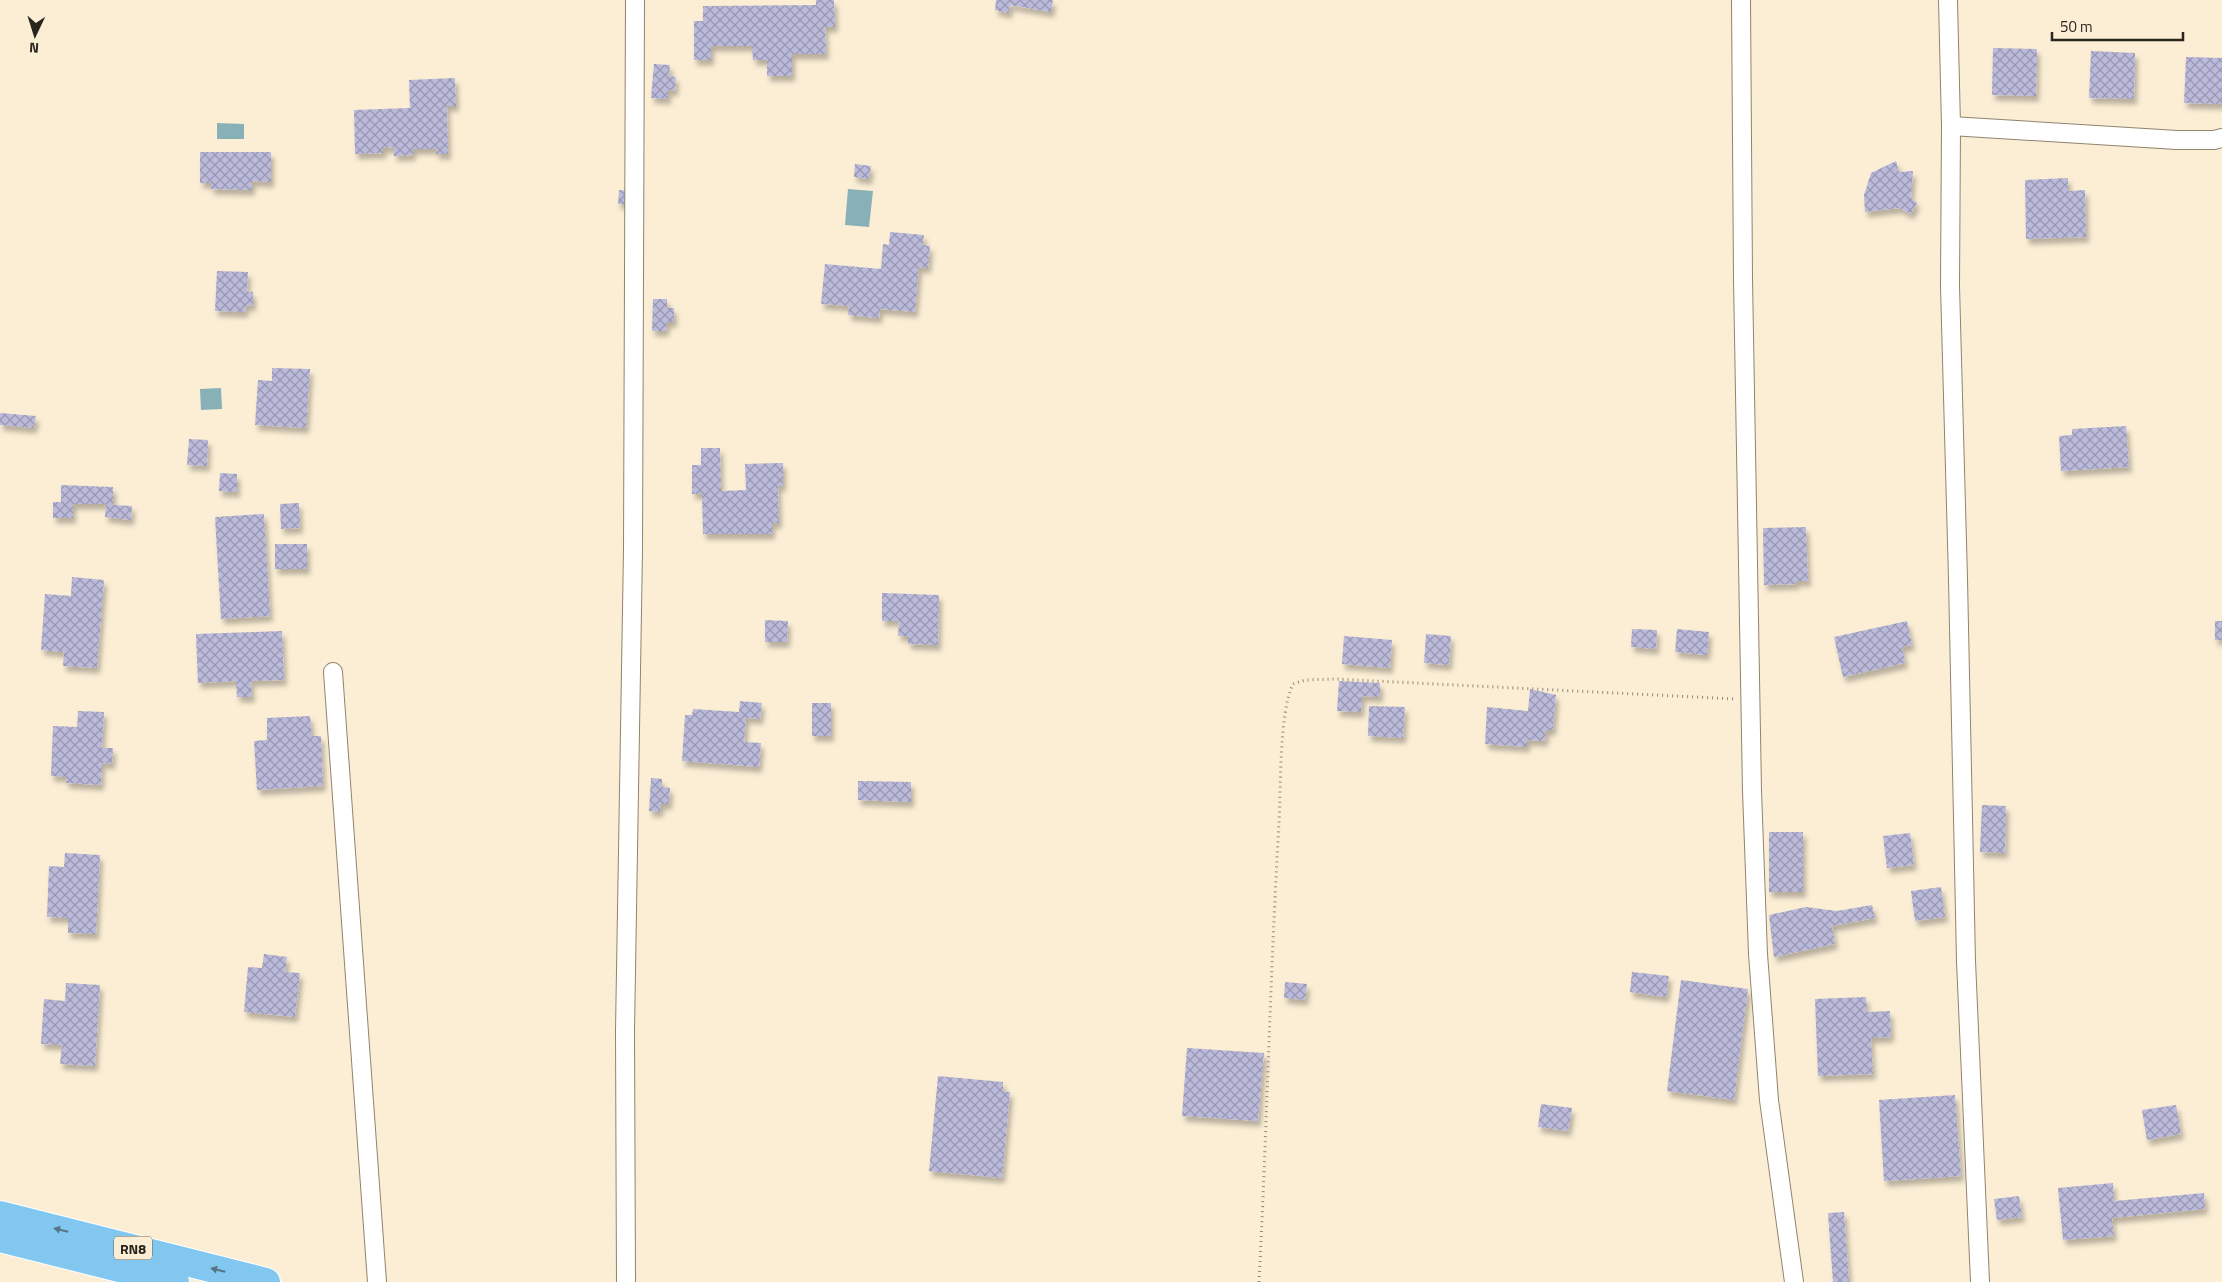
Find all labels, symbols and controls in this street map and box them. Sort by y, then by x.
north arrow [10,10,60,60]
scale bar [2052,10,2183,42]
text: 50 m [2060,15,2093,38]
text: N [28,38,40,59]
one-way arrow [53,1226,68,1234]
road number: RN8 [114,1236,152,1260]
one-way arrow [211,1266,226,1274]

